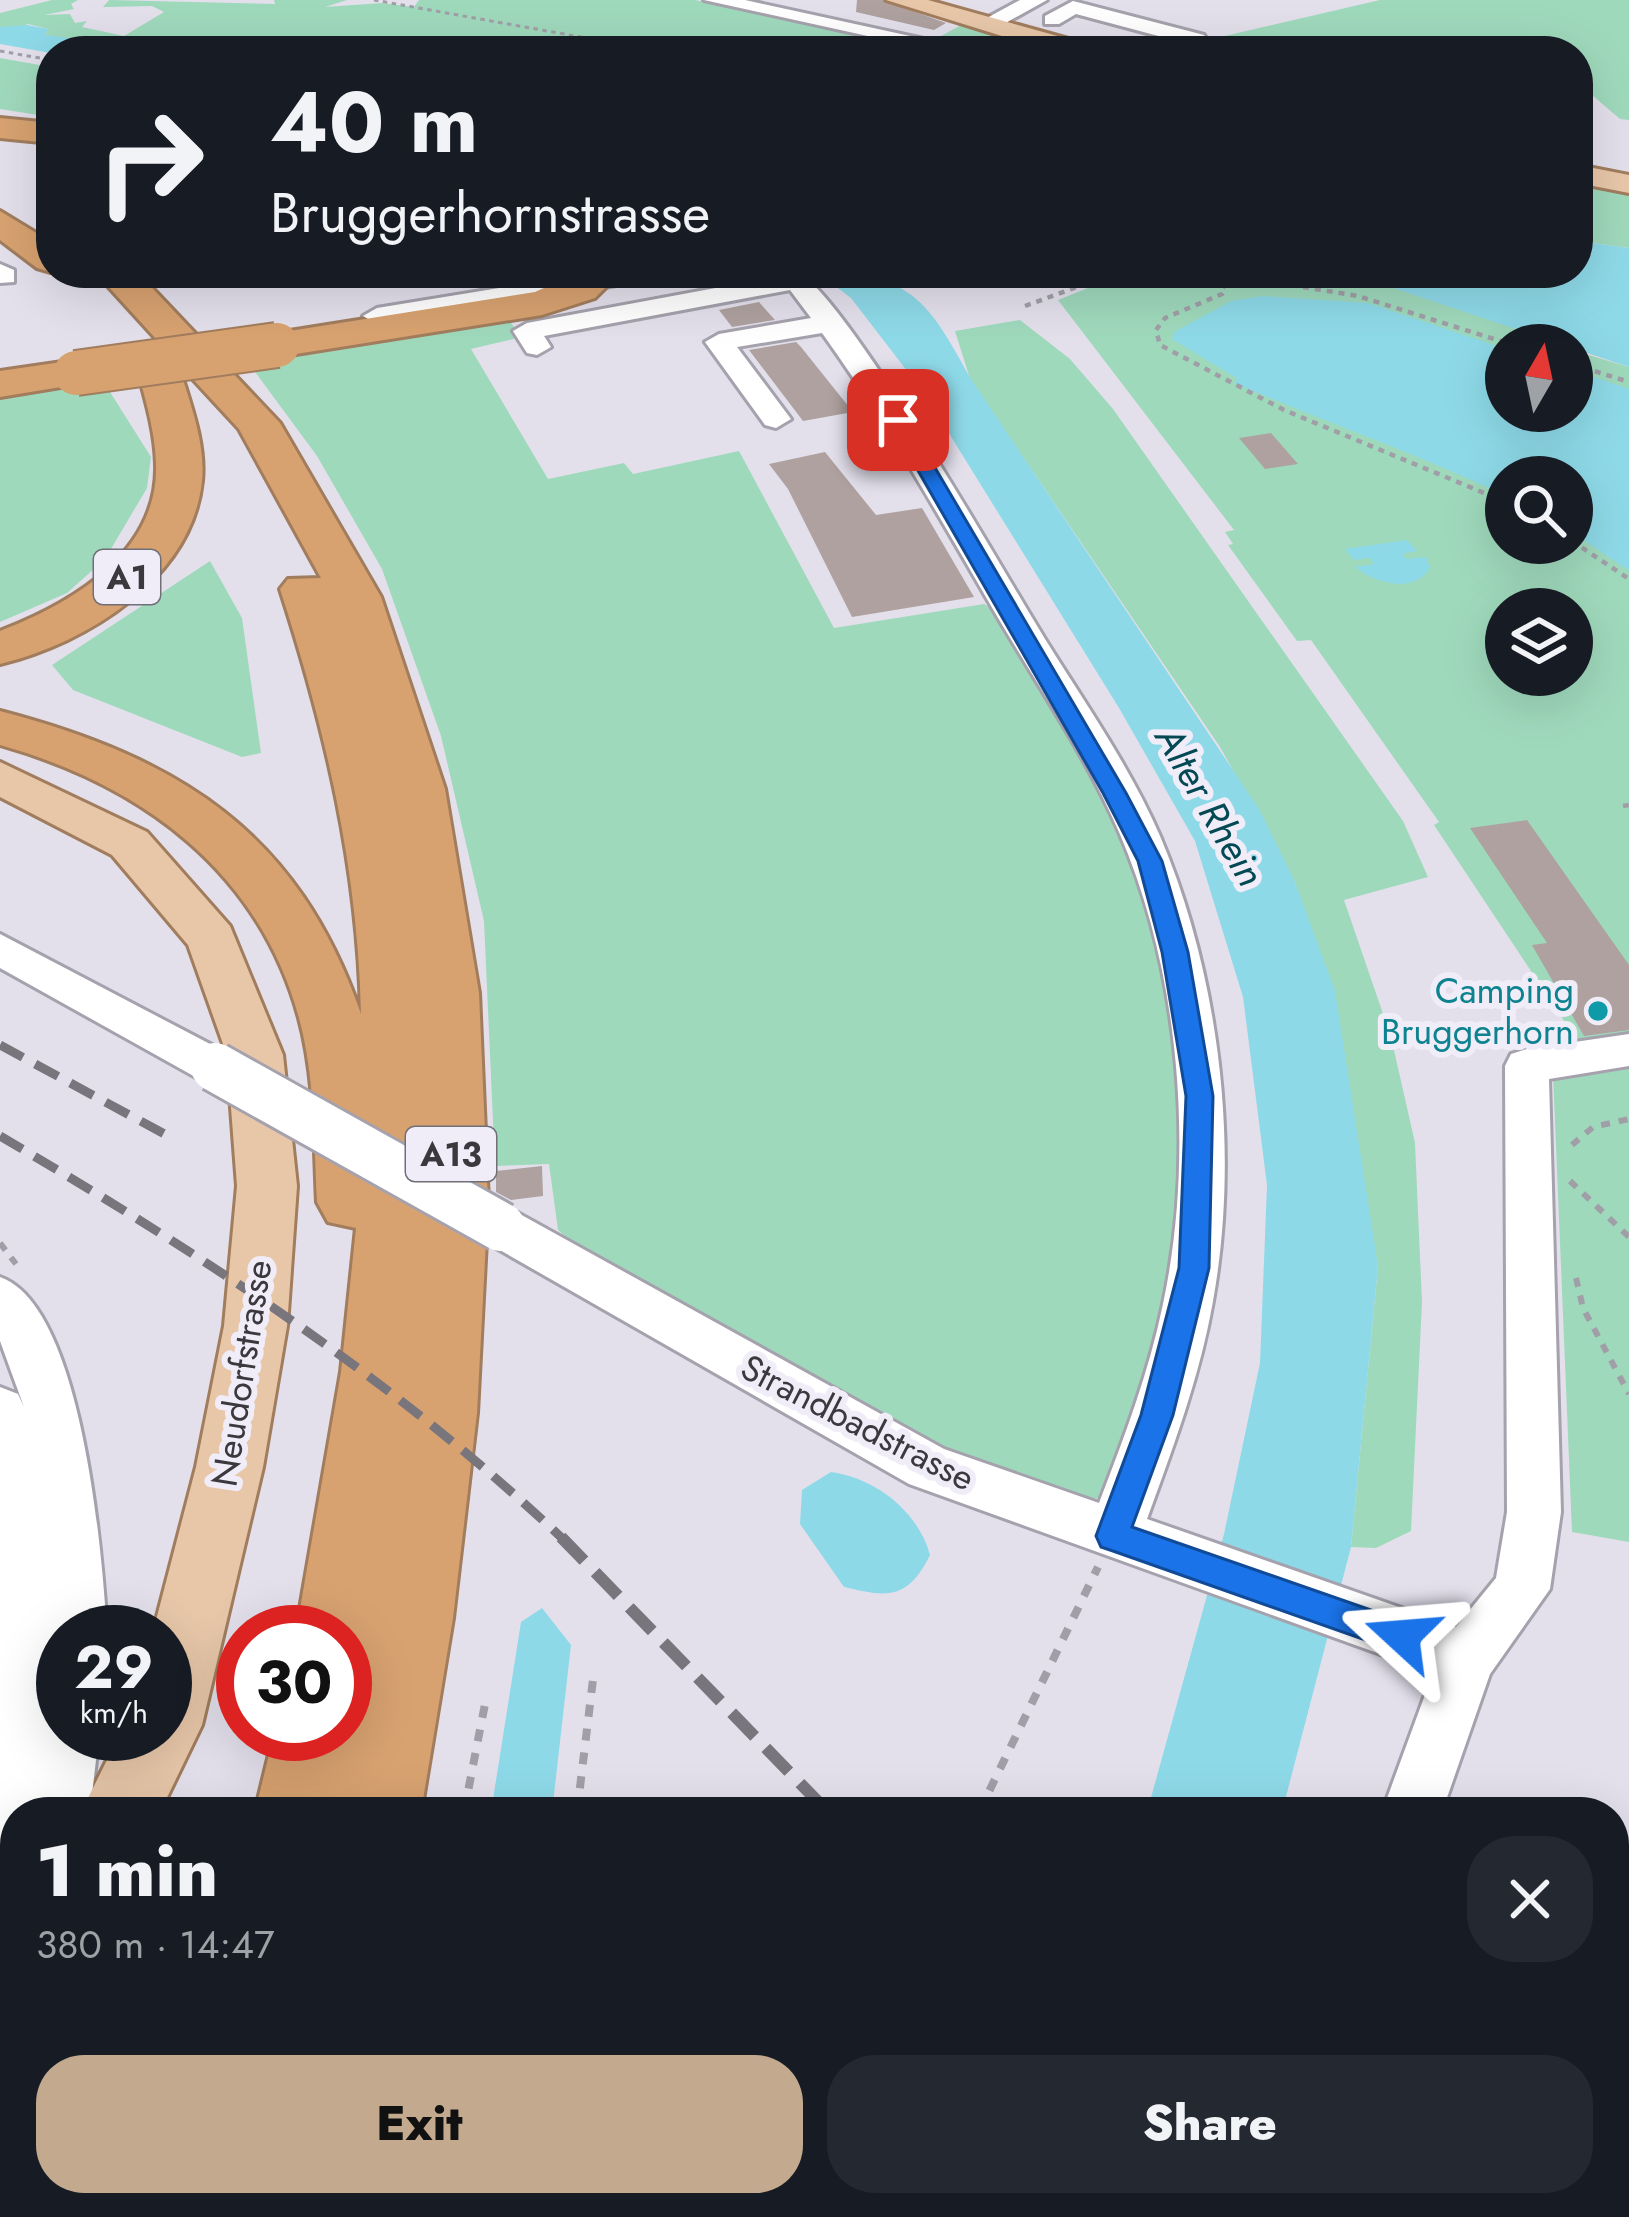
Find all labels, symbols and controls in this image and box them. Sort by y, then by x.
text: 40 m [270,62,478,184]
icon: right [72,84,228,240]
text: Bruggerhornstrasse [270,174,710,252]
north arrow [1485,324,1593,432]
map controls [1485,324,1593,696]
pin [847,369,949,471]
icon: arrive [865,387,931,453]
button: search [1485,456,1593,564]
road number: A1 [94,550,160,604]
button: layers [1485,588,1593,696]
water label: Alter Rhein [1141,714,1279,897]
place label: Camping Bruggerhorn [1381,964,1574,1057]
marker: Camping Bruggerhorn [1585,998,1611,1024]
road number: A13 [406,1127,496,1181]
street label: Neudorfstrasse [197,1256,285,1490]
street label: Strandbadstrasse [732,1341,984,1503]
position arrow [1339,1573,1465,1699]
speed limit sign: 30 [216,1605,372,1761]
text: 29 [74,1624,154,1711]
text: km/h [80,1691,148,1734]
text: 1 min [36,1819,218,1923]
button: close [1467,1836,1593,1962]
text: 380 m · 14:47 [36,1916,274,1973]
button: Exit [36,2055,803,2193]
button: Share [827,2055,1593,2193]

